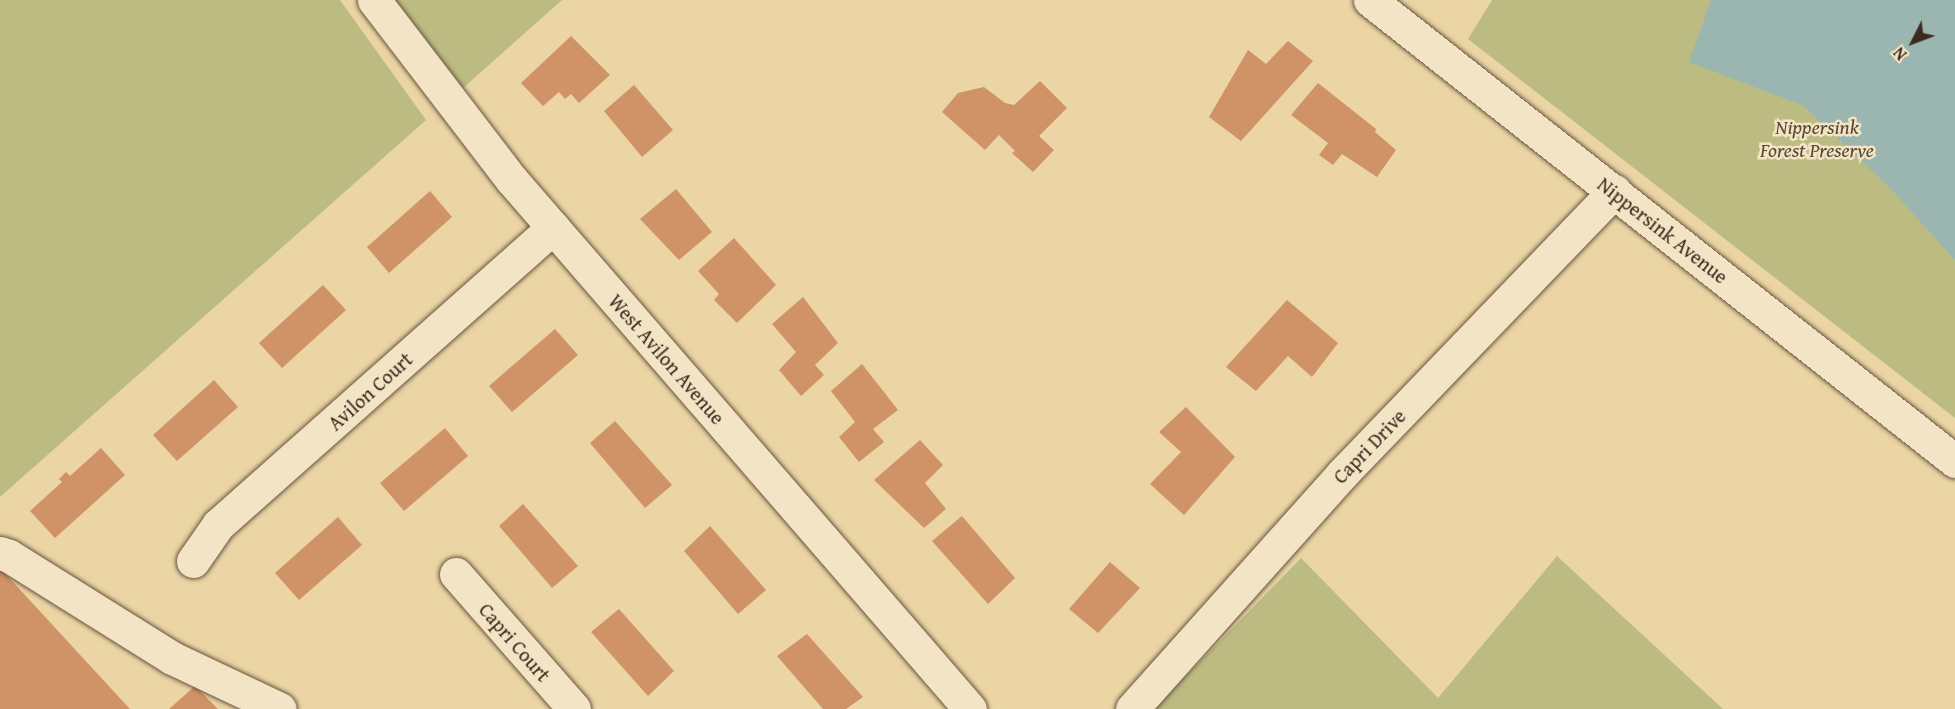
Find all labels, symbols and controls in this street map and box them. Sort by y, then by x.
north arrow [1883,12,1943,72]
text: N [1887,42,1912,66]
park label: Nippersink Forest Preserve [1760,114,1874,161]
street label: Nippersink Avenue [1593,172,1733,288]
street label: West Avilon Avenue [604,289,730,429]
street label: Avilon Court [323,347,417,435]
street label: Capri Drive [1328,404,1410,488]
street label: Capri Court [474,598,556,686]

